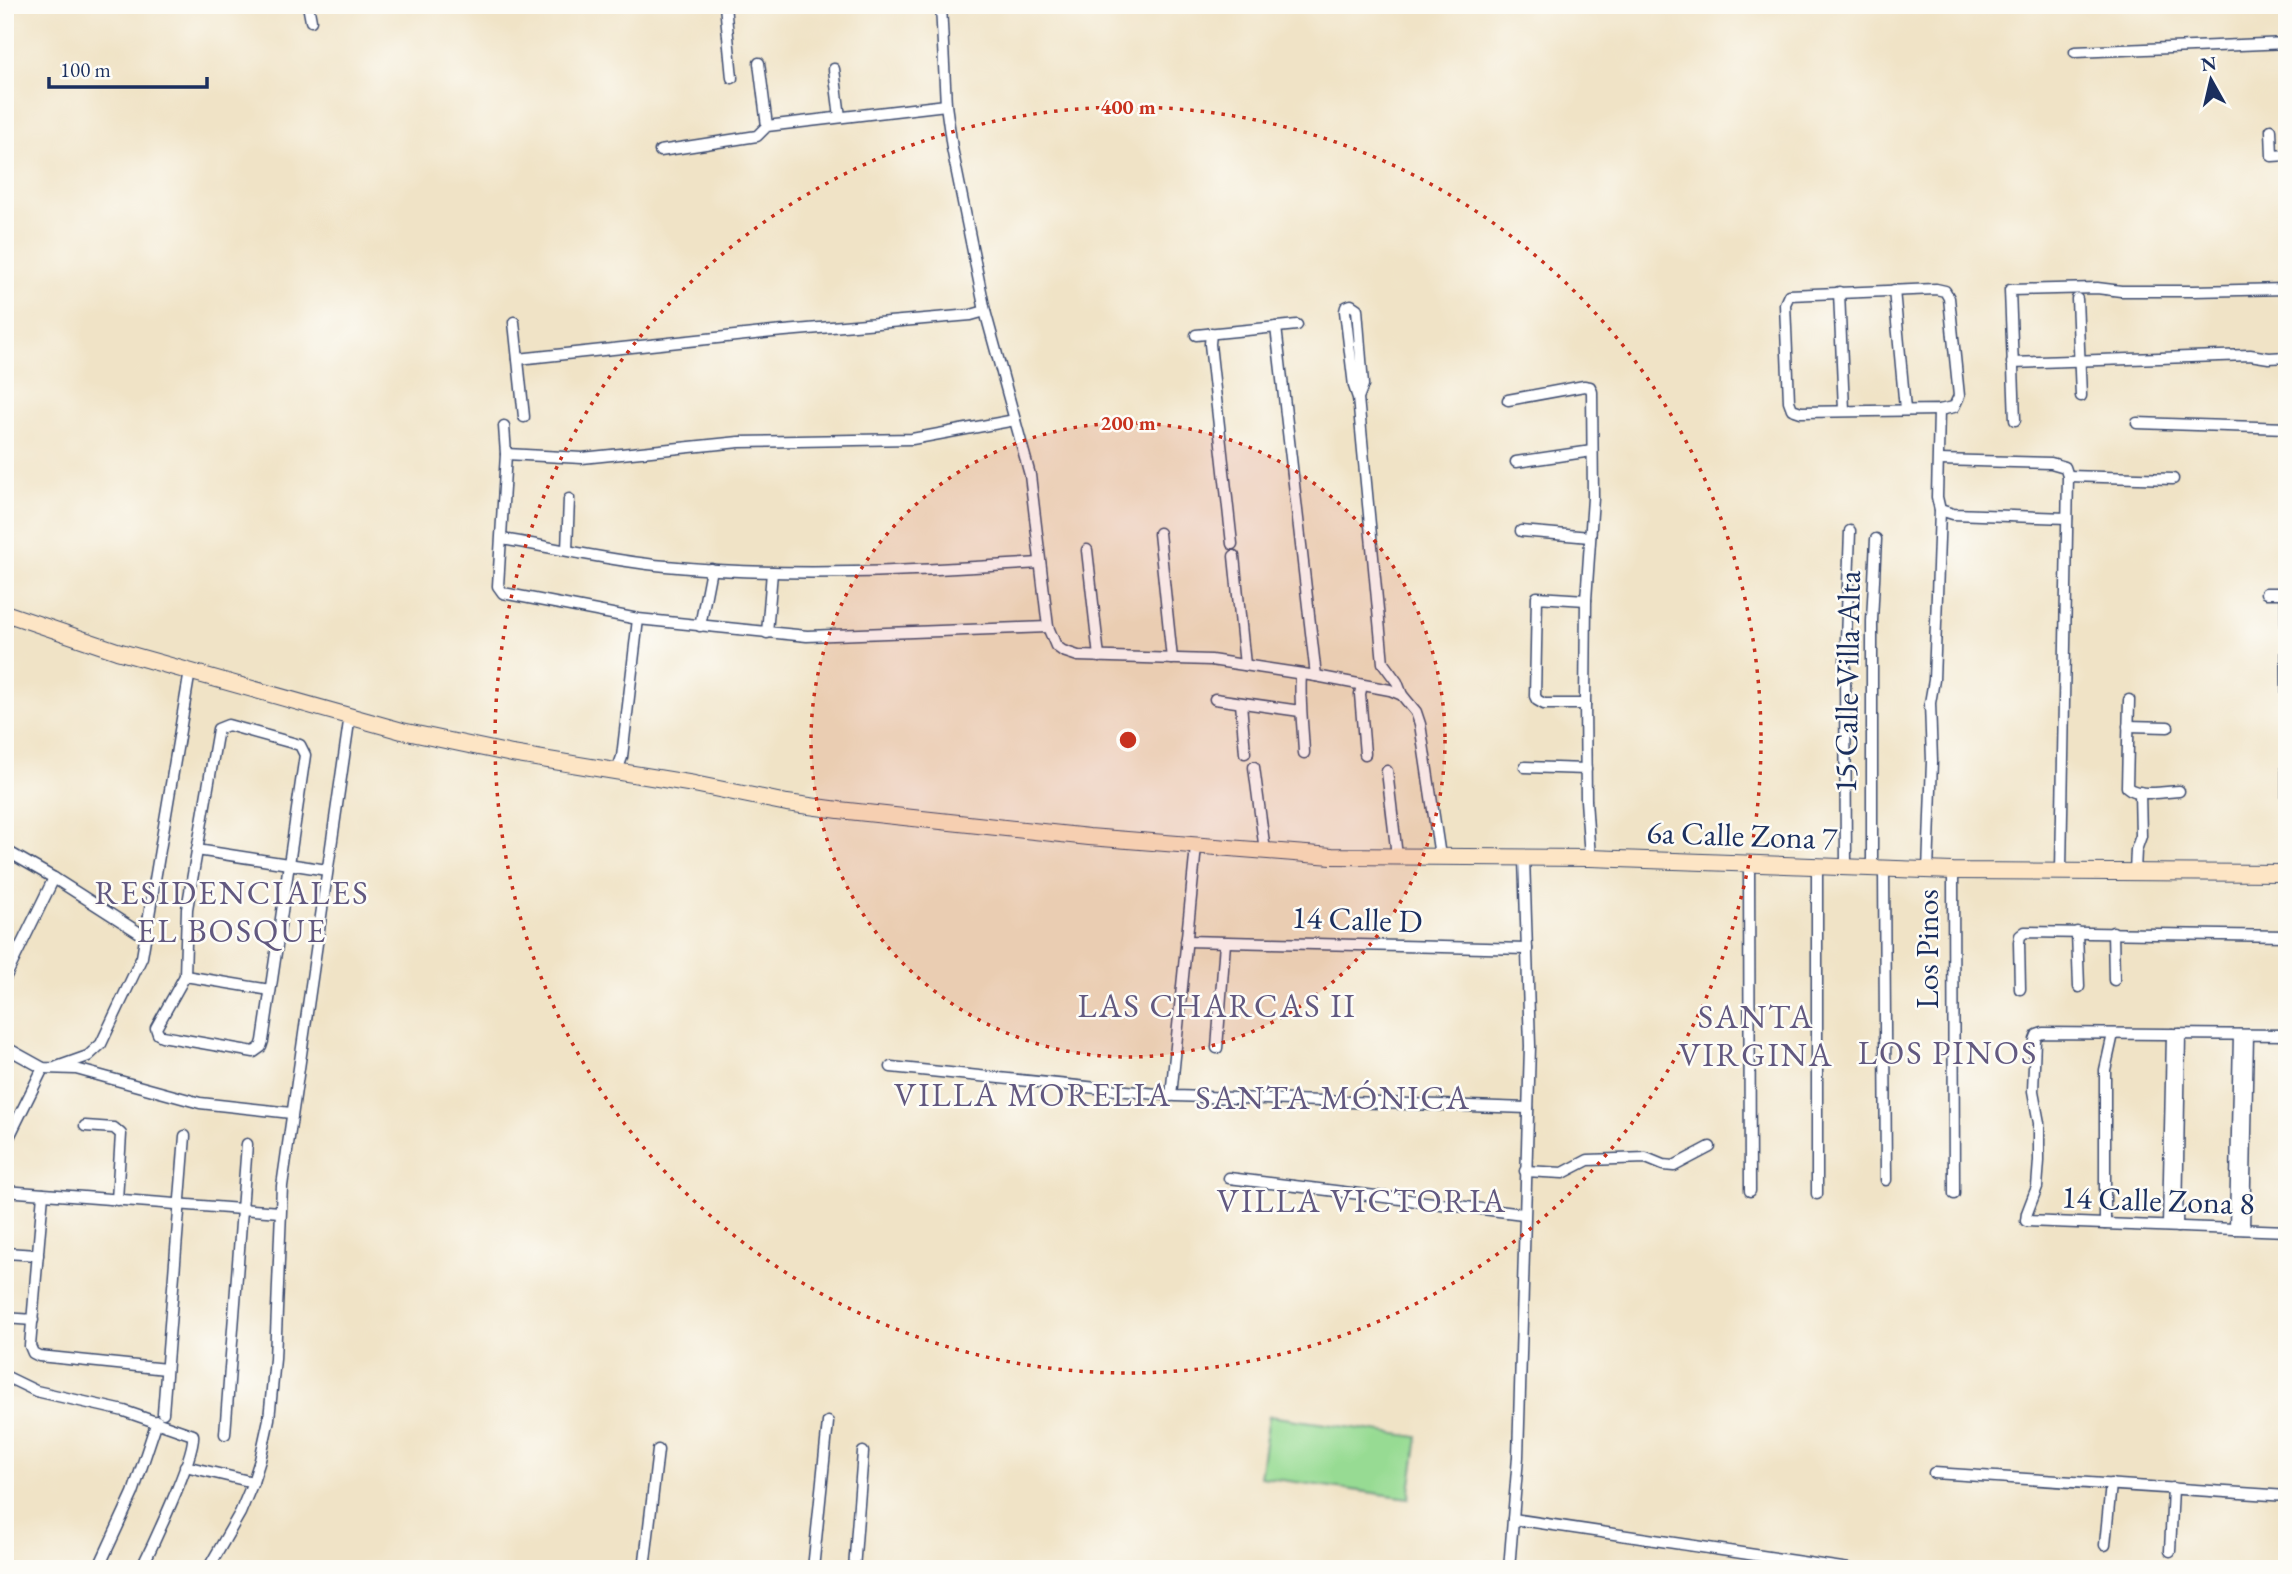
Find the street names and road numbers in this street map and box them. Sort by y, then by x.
street label: 15 Calle Villa Alta [1824,570,1870,794]
street label: 6a Calle Zona 7 [1646,811,1839,859]
street label: Los Pinos [1906,889,1948,1009]
street label: 14 Calle D [1291,896,1423,942]
street label: 14 Calle Zona 8 [2061,1176,2255,1224]

